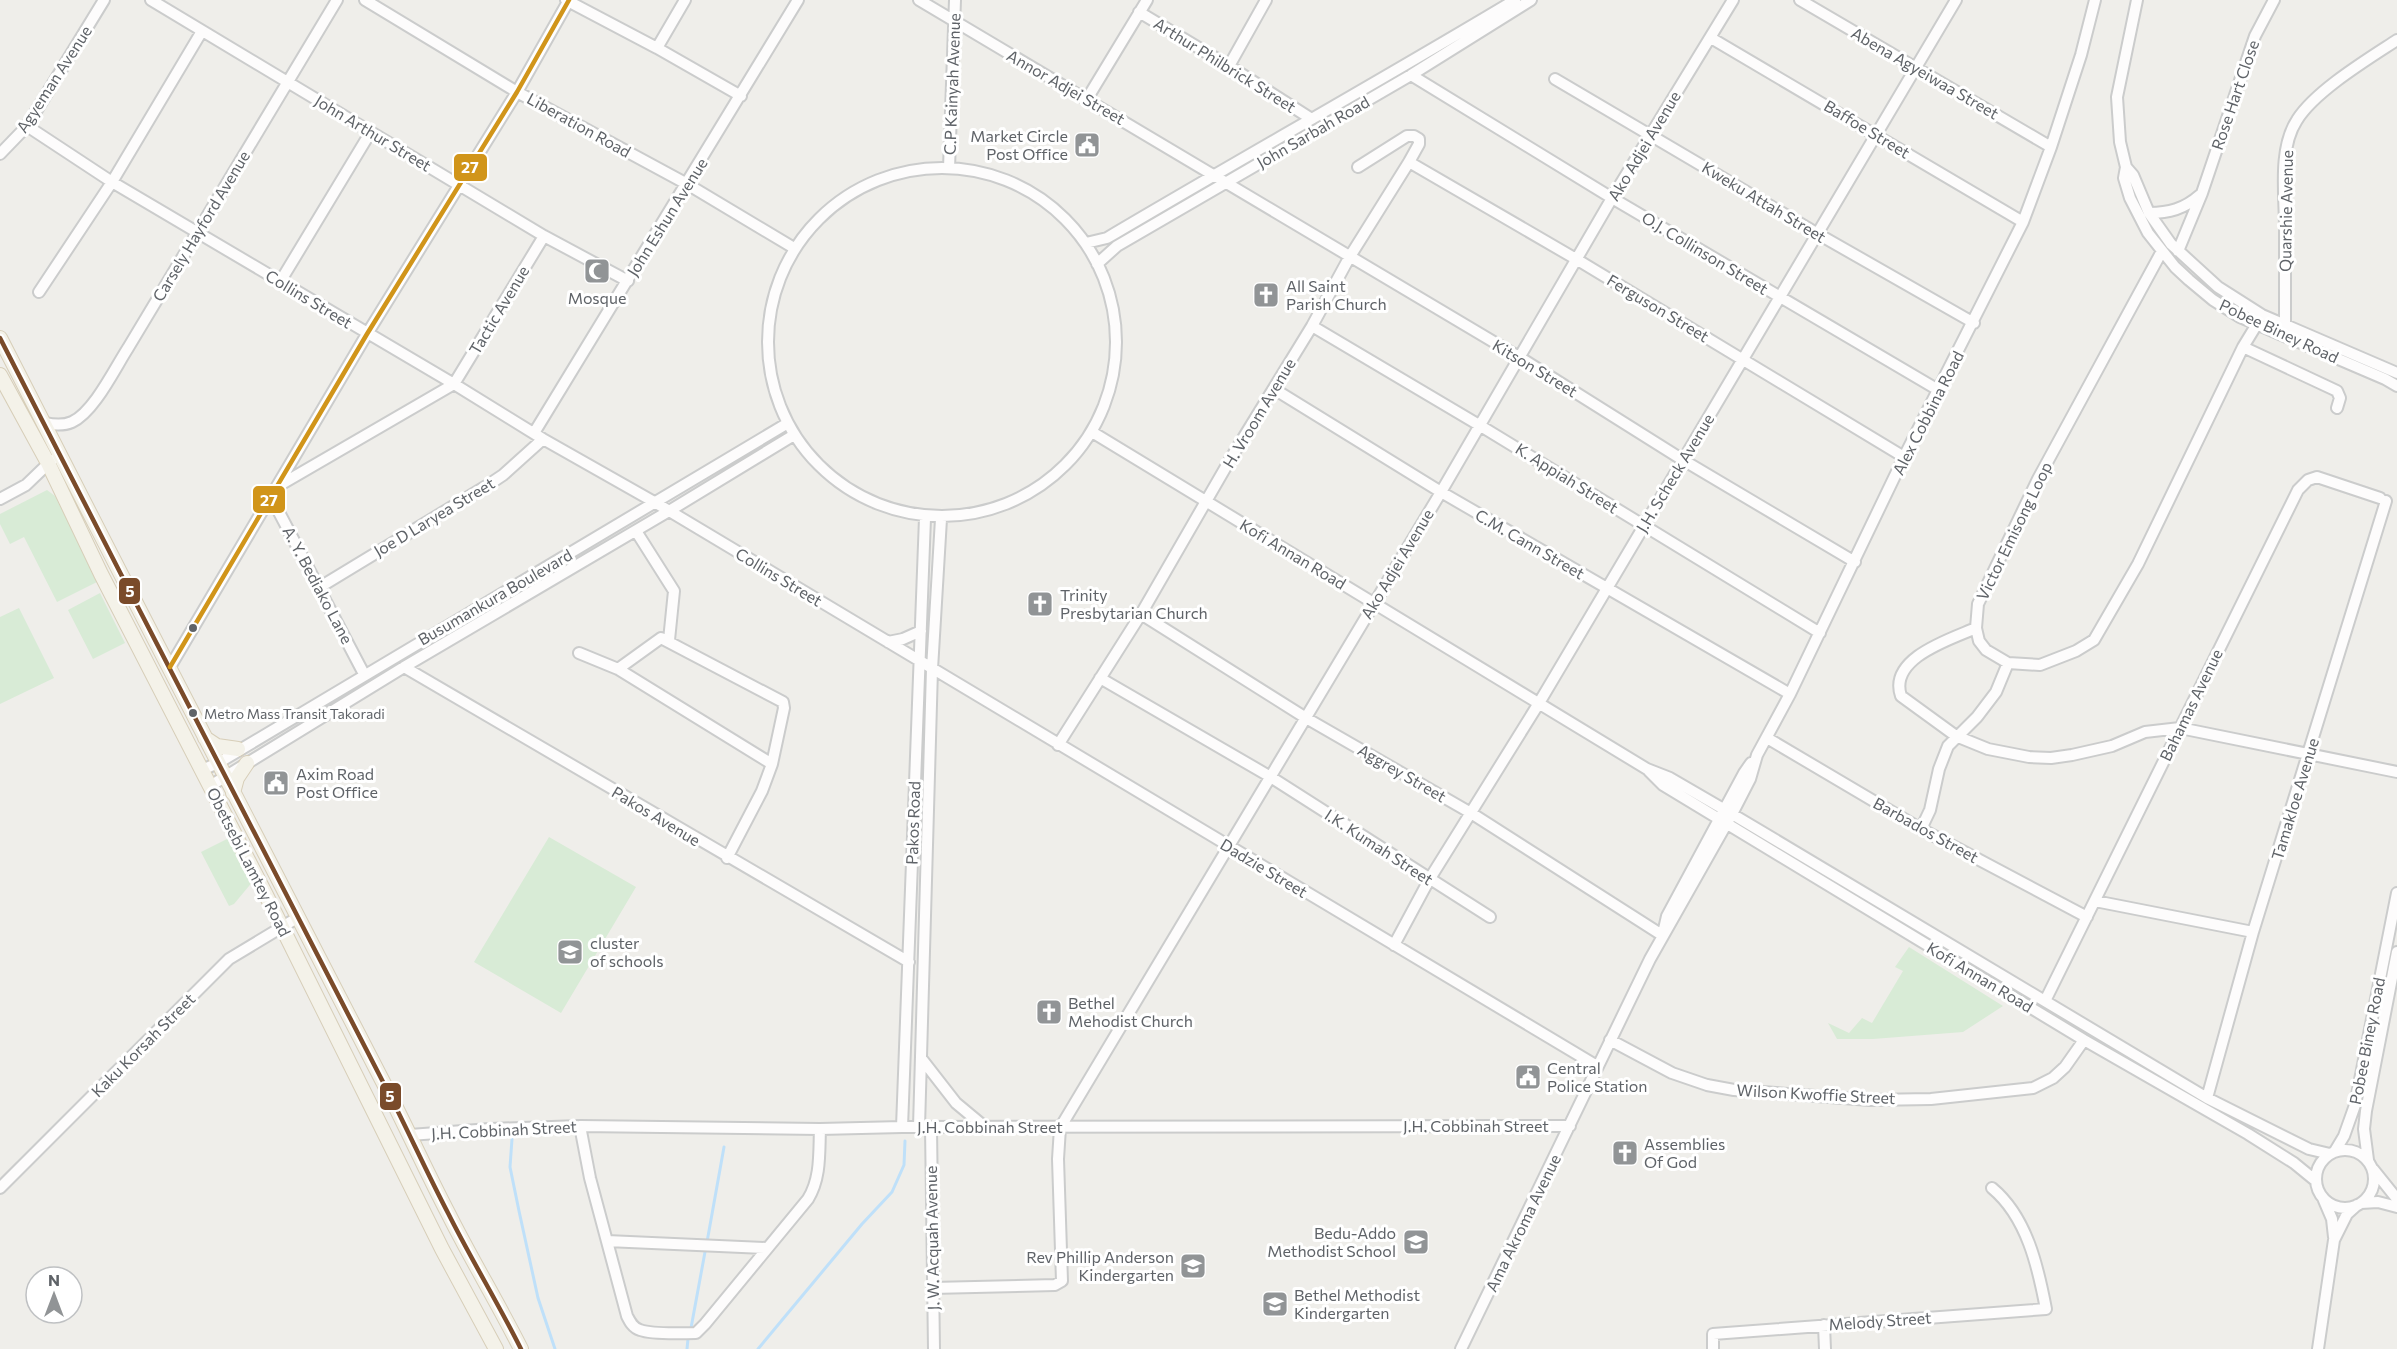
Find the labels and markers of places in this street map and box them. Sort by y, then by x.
place label: Market Circle Post Office [970,126,1068,163]
public building icon: Market Circle Post Office [1072,130,1102,160]
mosque icon: Mosque [582,256,612,286]
place label: All Saint Parish Church [1286,276,1387,313]
church icon: All Saint Parish Church [1251,280,1281,310]
place label: Mosque [568,288,626,307]
place label: Trinity Presbytarian Church [1060,585,1208,622]
church icon: Trinity Presbytarian Church [1025,589,1055,619]
unlabelled marker [187,622,199,634]
place label: Metro Mass Transit Takoradi [204,705,385,722]
marker: Metro Mass Transit Takoradi [187,707,199,719]
place label: Axim Road Post Office [296,764,378,801]
public building icon: Axim Road Post Office [261,768,291,798]
place label: cluster of schools [590,933,664,970]
school or university icon: cluster of schools [555,937,585,967]
place label: Bethel Mehodist Church [1068,993,1193,1030]
church icon: Bethel Mehodist Church [1034,997,1064,1027]
place label: Central Police Station [1547,1058,1647,1095]
public building icon: Central Police Station [1513,1062,1543,1092]
place label: Assemblies Of God [1644,1134,1725,1171]
church icon: Assemblies Of God [1610,1138,1640,1168]
place label: Bedu-Addo Methodist School [1267,1223,1396,1260]
school or university icon: Bedu-Addo Methodist School [1401,1227,1431,1257]
place label: Rev Phillip Anderson Kindergarten [1026,1247,1174,1284]
school or university icon: Rev Phillip Anderson Kindergarten [1178,1251,1208,1281]
place label: Bethel Methodist Kindergarten [1294,1285,1420,1322]
school or university icon: Bethel Methodist Kindergarten [1260,1289,1290,1319]

